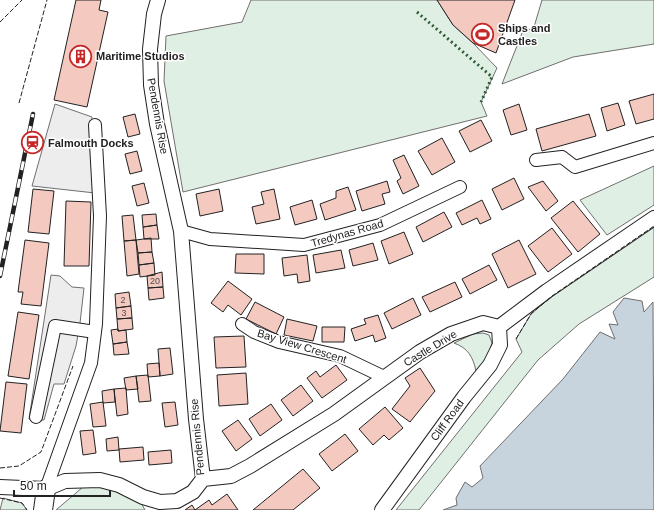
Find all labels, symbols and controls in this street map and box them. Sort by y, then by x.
sports icon: Ships and Castles [470,21,496,47]
place label: Ships and Castles [498,22,551,47]
building icon: Maritime Studios [68,43,94,69]
place label: Maritime Studios [96,50,185,62]
street label: Pendennis Rise [145,77,171,155]
station icon: Falmouth Docks [20,130,46,156]
place label: Falmouth Docks [48,137,134,149]
street label: Tredynas Road [309,217,385,249]
house number: 20 [150,276,160,286]
house number: 2 [120,295,126,305]
house number: 3 [121,308,127,318]
street label: Bay View Crescent [256,327,348,365]
street label: Castle Drive [401,327,459,369]
street label: Cliff Road [428,397,466,443]
street label: Pendennis Rise [188,398,206,476]
scale bar [14,472,110,498]
text: 50 m [20,479,47,493]

